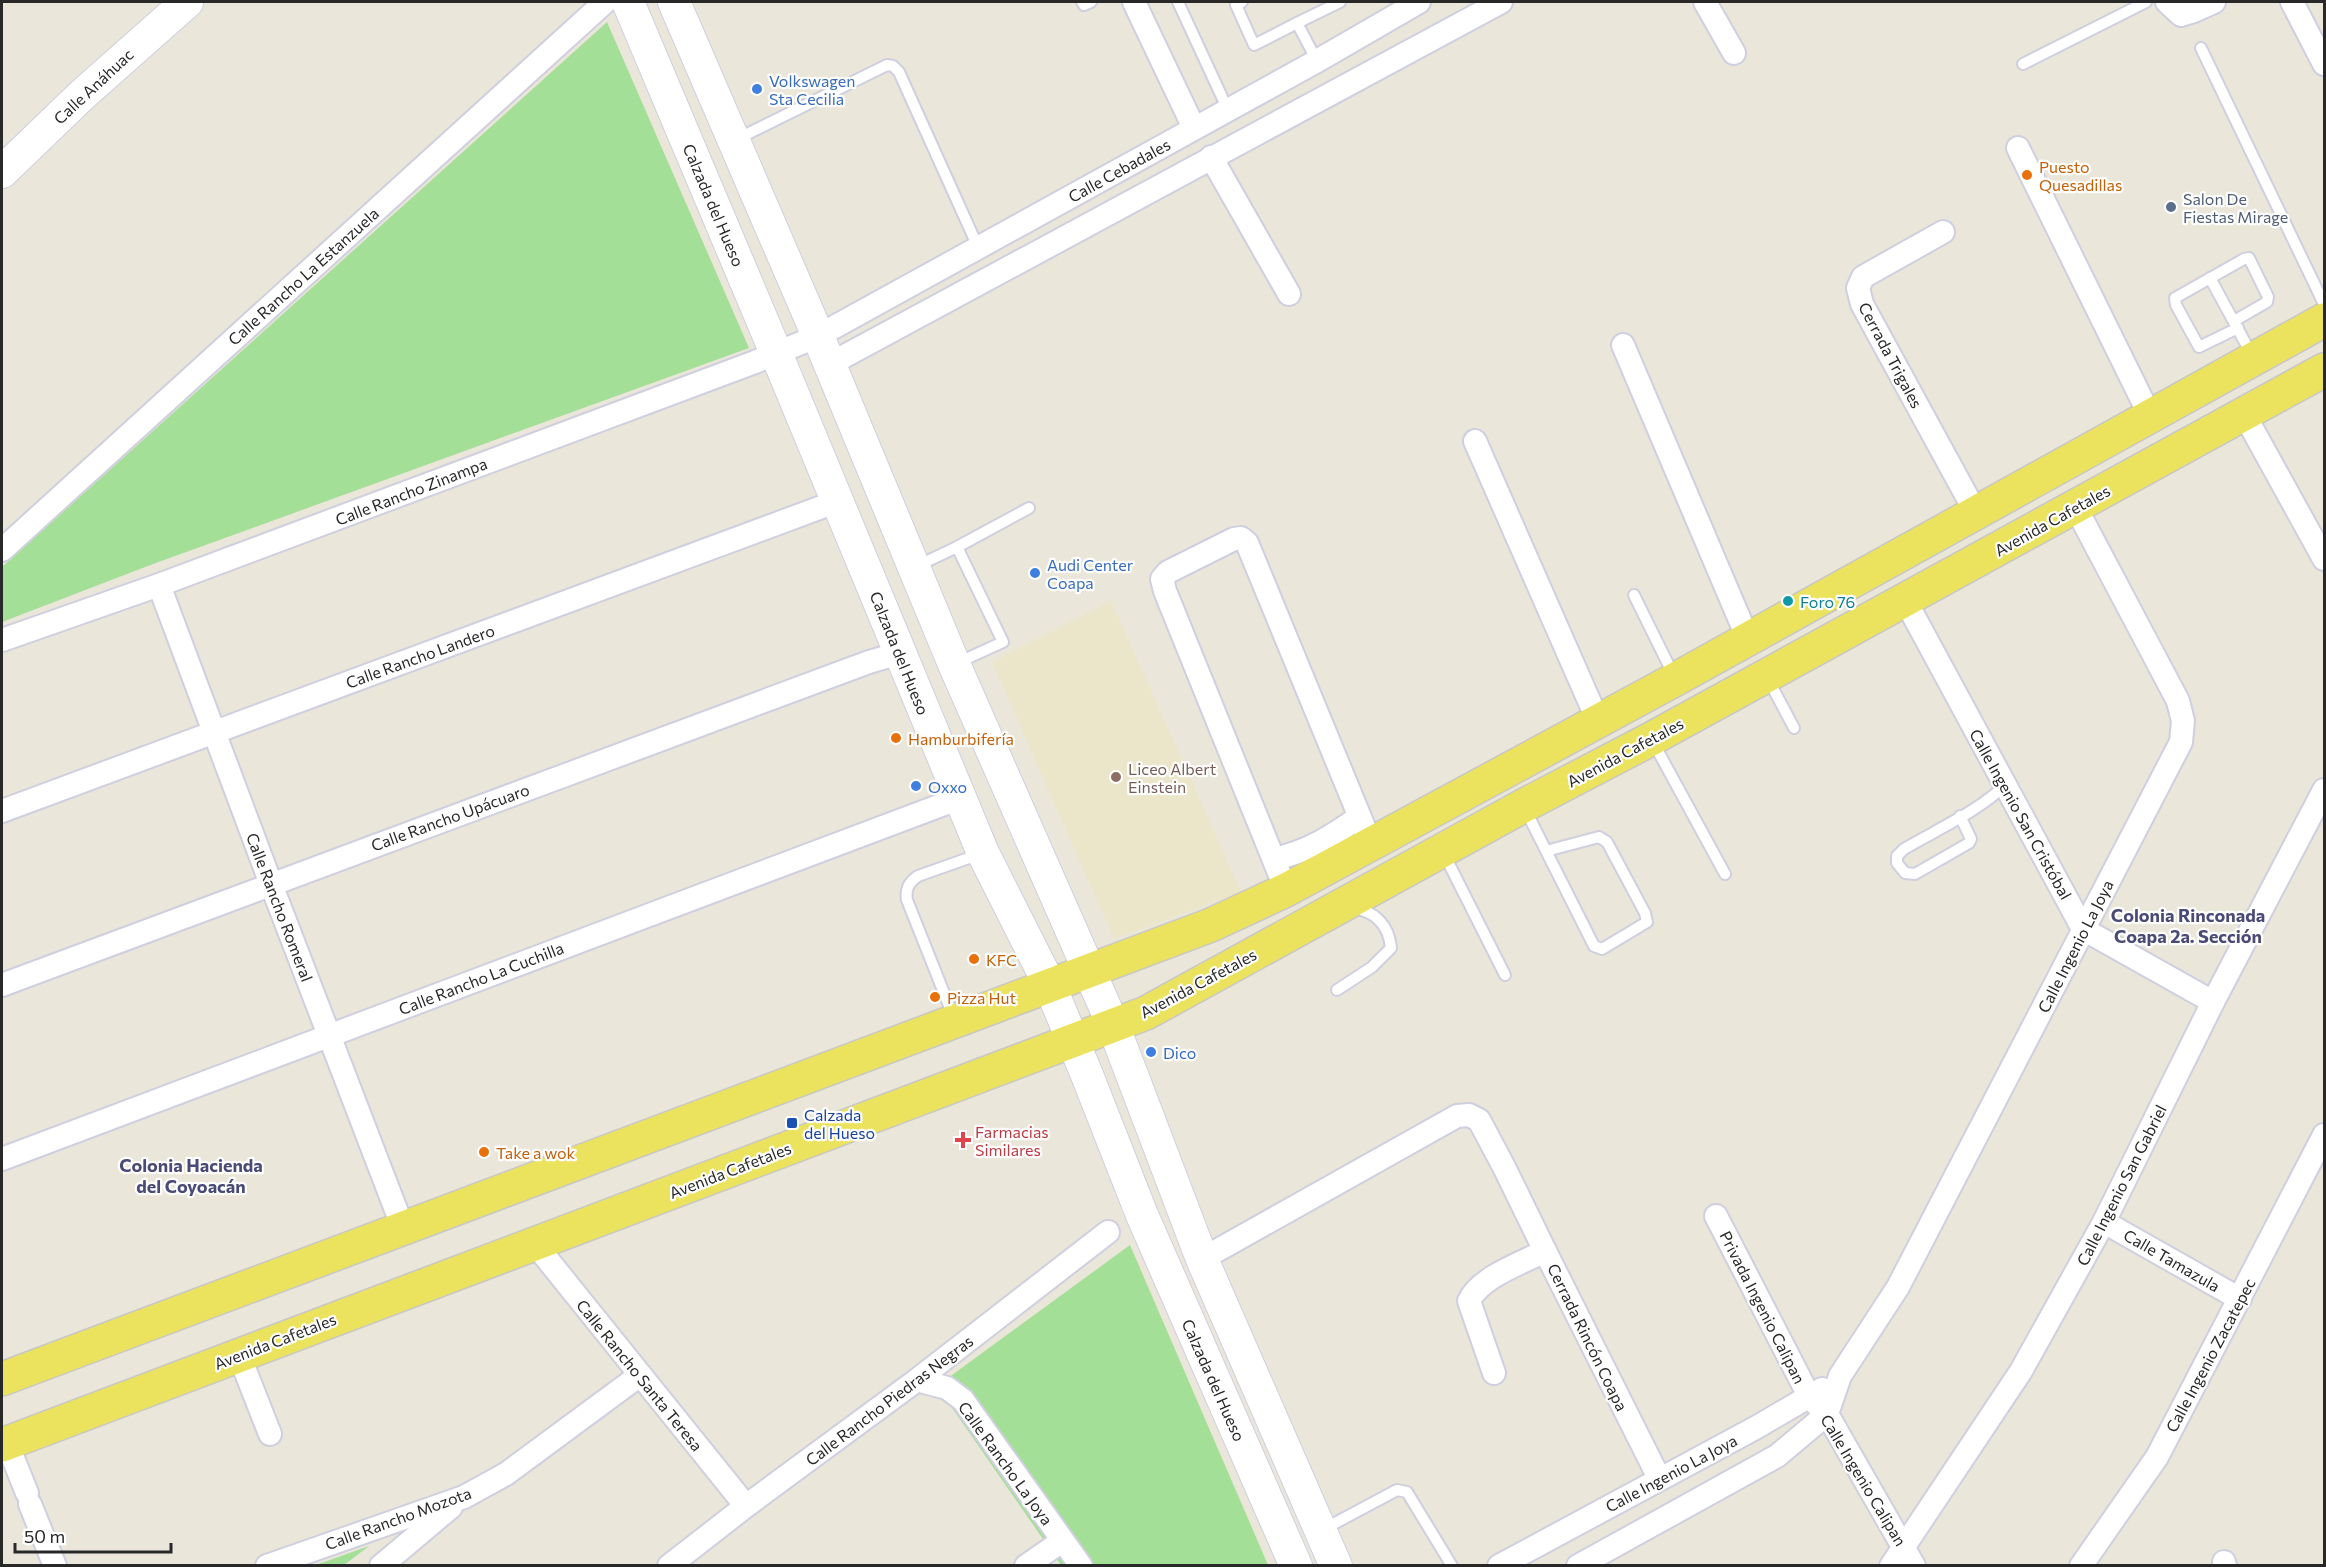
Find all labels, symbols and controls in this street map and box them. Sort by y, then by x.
street label: Calle Anáhuac [49,44,137,128]
place label: Volkswagen Sta Cecilia [769,71,855,108]
marker: Volkswagen Sta Cecilia [750,82,764,96]
street label: Calle Cebadales [1065,134,1173,206]
street label: Calzada del Hueso [680,141,748,269]
place label: Puesto Quesadillas [2039,157,2122,194]
marker: Puesto Quesadillas [2020,168,2034,182]
place label: Salon De Fiestas Mirage [2183,189,2288,226]
marker: Salon De Fiestas Mirage [2164,200,2178,214]
street label: Calle Rancho La Estanzuela [224,203,382,349]
street label: Cerrada Trigales [1855,299,1927,411]
street label: Calle Rancho Zinampa [332,453,490,529]
street label: Avenida Cafetales [1991,480,2113,560]
place label: Audi Center Coapa [1047,555,1134,592]
marker: Audi Center Coapa [1028,566,1042,580]
street label: Calzada del Hueso [867,589,933,717]
place label: Foro 76 [1800,592,1855,611]
marker: Foro 76 [1781,594,1795,608]
street label: Calle Rancho Landero [343,620,497,692]
street label: Avenida Cafetales [1564,713,1686,791]
street label: Calle Ingenio San Cristóbal [1966,725,2076,903]
place label: Hamburbifería [908,729,1014,748]
marker: Hamburbifería [889,731,903,745]
place label: Liceo Albert Einstein [1128,759,1217,796]
marker: Liceo Albert Einstein [1109,770,1123,784]
place label: Oxxo [928,777,967,796]
street label: Calle Rancho Upácuaro [368,779,532,855]
marker: Oxxo [909,779,923,793]
street label: Calle Rancho Romeral [243,830,317,984]
street label: Calle Ingenio La Joya [2033,876,2117,1016]
district label: Colonia Rinconada Coapa 2a. Sección [2111,904,2265,947]
street label: Calle Rancho La Cuchilla [396,938,566,1018]
street label: Avenida Cafetales [1137,944,1259,1022]
place label: KFC [986,950,1017,969]
marker: KFC [967,952,981,966]
place label: Pizza Hut [947,988,1016,1007]
marker: Pizza Hut [928,990,942,1004]
place label: Dico [1163,1043,1196,1062]
marker: Dico [1144,1045,1158,1059]
street label: Calle Ingenio San Gabriel [2072,1101,2170,1269]
place label: Calzada del Hueso [804,1105,875,1142]
marker: Calzada del Hueso [785,1116,799,1130]
place label: Farmacias Similares [975,1122,1049,1159]
marker: Farmacias Similares [956,1133,970,1147]
street label: Avenida Cafetales [666,1138,794,1202]
place label: Take a wok [496,1143,576,1162]
marker: Take a wok [477,1145,491,1159]
district label: Colonia Hacienda del Coyoacán [119,1154,263,1197]
street label: Calle Tamazula [2121,1225,2223,1295]
street label: Privada Ingenio Calipan [1716,1228,1810,1386]
street label: Cerrada Rincón Coapa [1544,1260,1632,1414]
street label: Calle Ingenio Zacatepec [2161,1275,2259,1435]
street label: Calle Rancho Santa Teresa [573,1295,707,1455]
street label: Avenida Cafetales [211,1309,339,1373]
street label: Calzada del Hueso [1179,1316,1249,1444]
street label: Calle Rancho Piedras Negras [802,1331,976,1469]
street label: Calle Rancho La Joya [955,1398,1057,1528]
street label: Calle Ingenio Calipan [1817,1411,1911,1549]
street label: Calle Ingenio La Joya [1602,1430,1740,1516]
street label: Calle Rancho Mozota [322,1483,474,1553]
scale bar [15,1516,171,1554]
text: 50 m [24,1525,65,1547]

